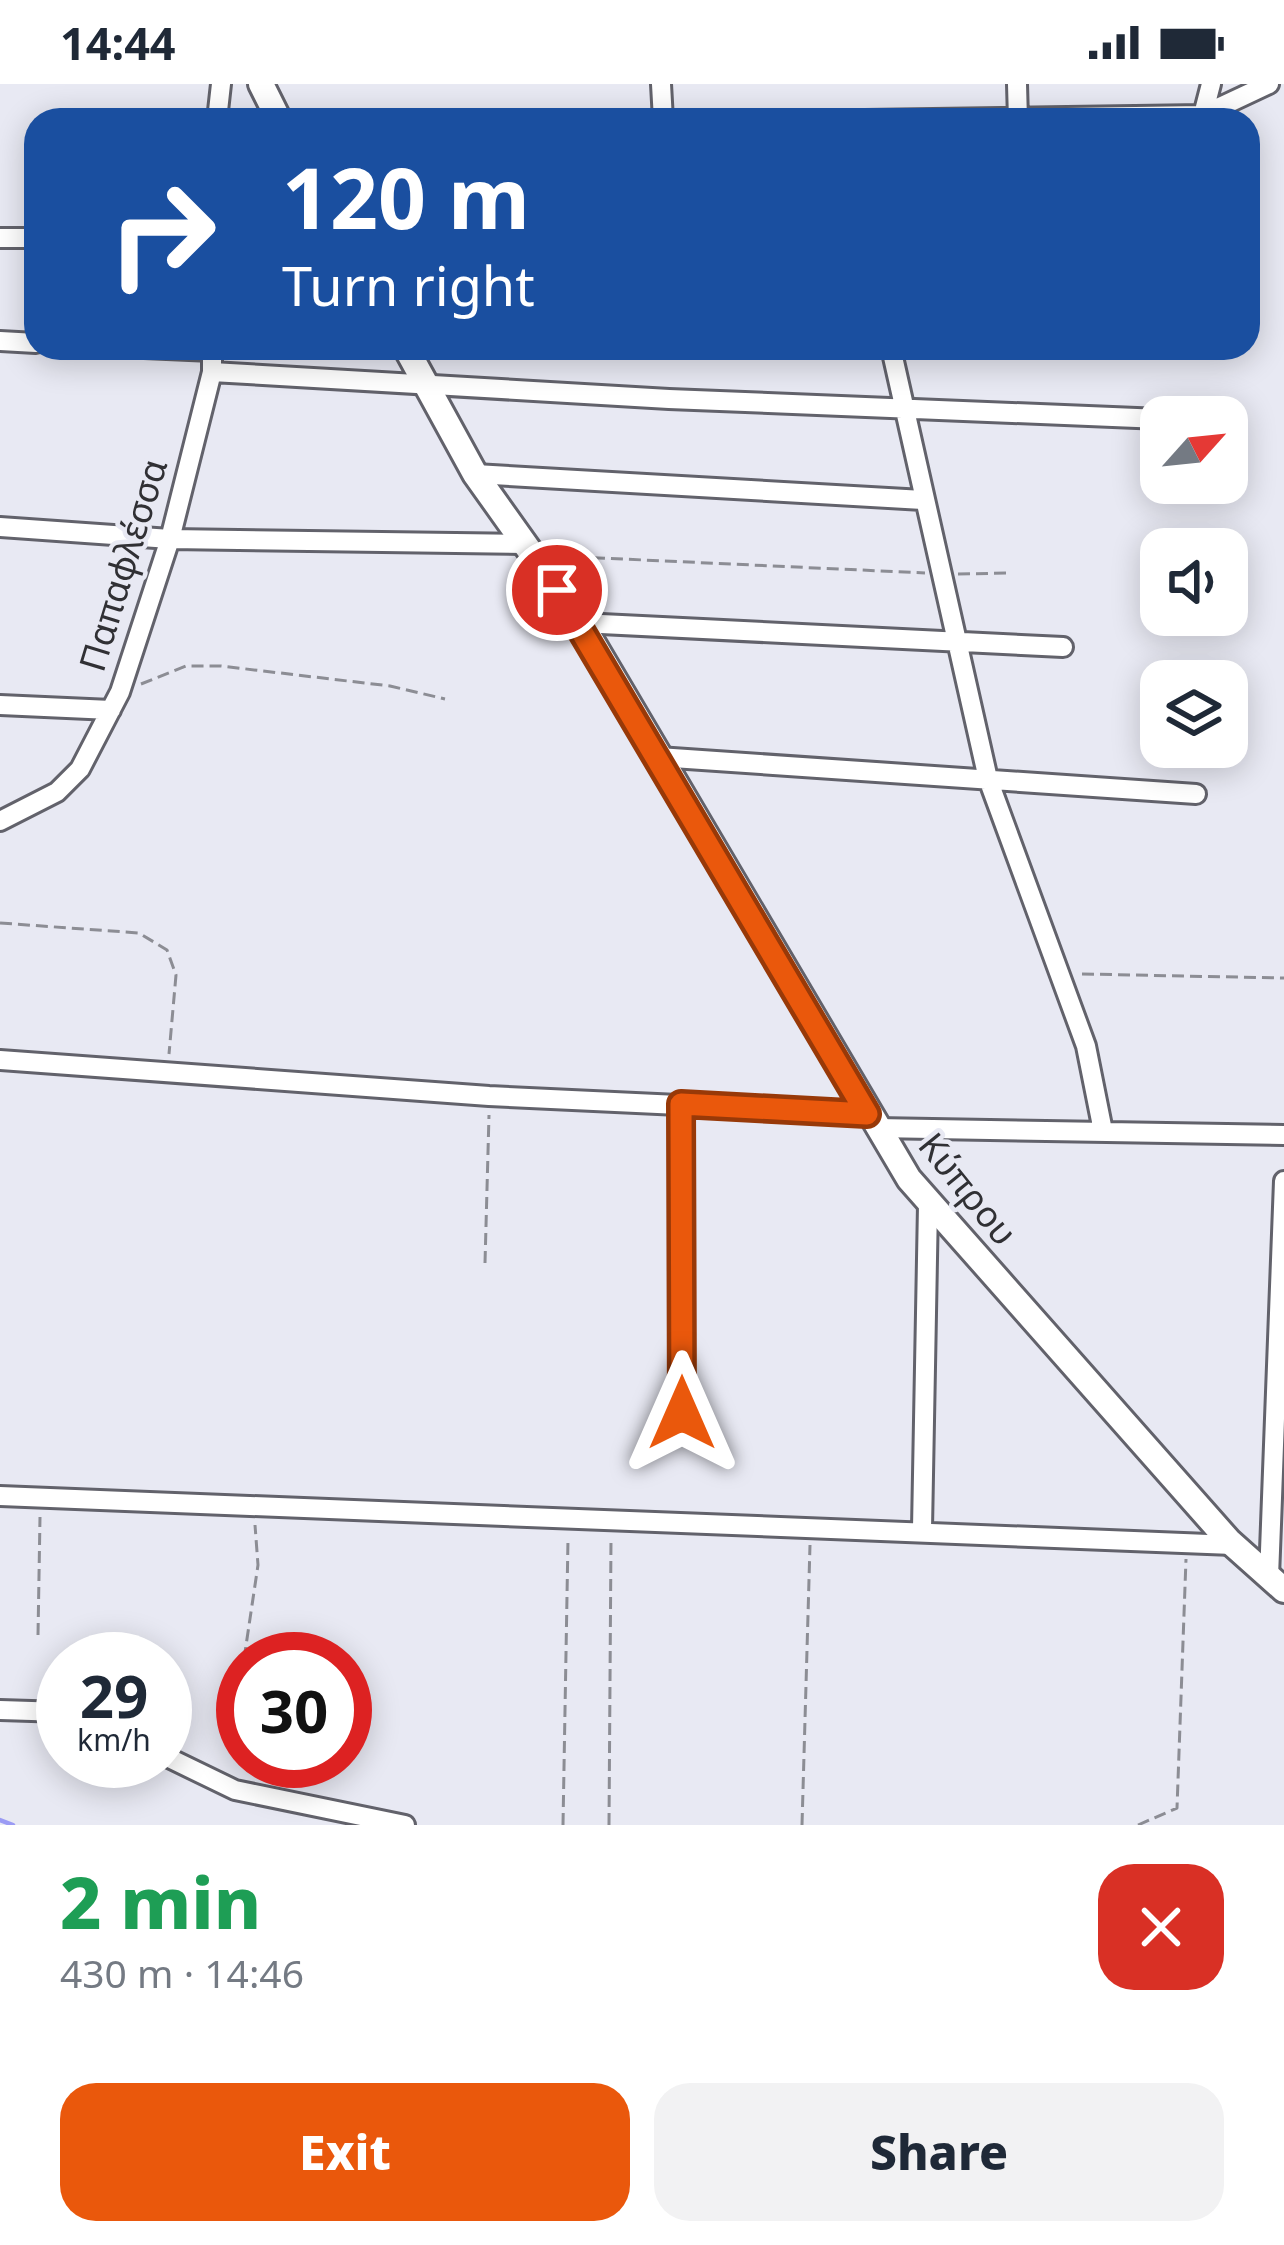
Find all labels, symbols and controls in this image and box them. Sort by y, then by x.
text: 14:44 [60,12,176,73]
text: 120 m [282,139,530,254]
icon: right [84,156,240,312]
text: Turn right [282,248,535,322]
north arrow [1140,396,1248,504]
map controls [1140,396,1248,768]
street label: Παπαφλέσσα [67,453,178,677]
button: sound [1140,528,1248,636]
pin [506,539,608,641]
icon: arrive [524,557,590,623]
button: layers [1140,660,1248,768]
street label: Κύπρου [908,1122,1029,1255]
position arrow [619,1350,745,1476]
speed limit sign: 30 [216,1632,372,1788]
text: 29 [80,1654,148,1736]
text: km/h [77,1719,151,1760]
text: 2 min [60,1852,261,1950]
button: close [1098,1864,1224,1990]
text: 430 m · 14:46 [60,1946,304,1999]
button: Exit [60,2083,630,2221]
button: Share [654,2083,1224,2221]

